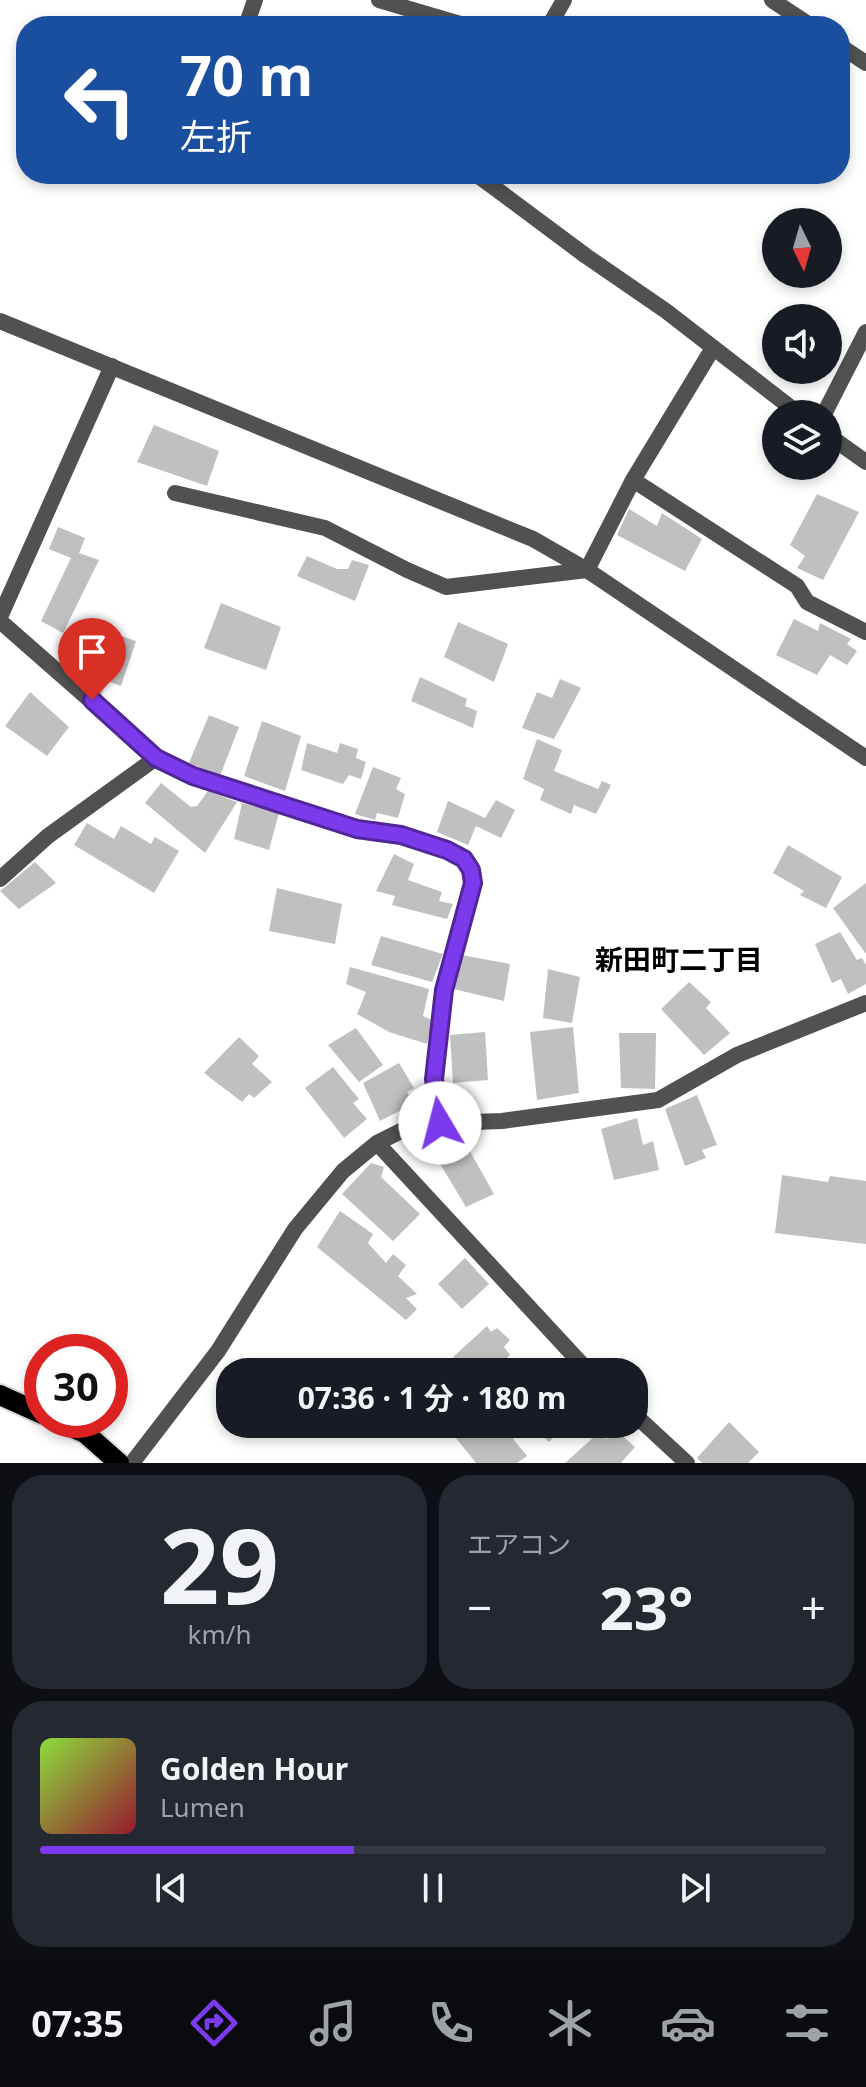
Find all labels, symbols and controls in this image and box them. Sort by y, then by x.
text: 70 m [180,36,313,112]
icon: left [48,48,152,152]
text: 左折 [180,112,252,161]
north arrow [762,208,842,288]
map controls [762,208,842,480]
button: sound [762,304,842,384]
button: layers [762,400,842,480]
pin [58,618,126,700]
icon: arrive [70,630,114,674]
district label: 新田町二丁目 [595,940,763,978]
position arrow [398,1081,482,1165]
speed limit sign: 30 [24,1334,128,1438]
text: 07:36 · 1 分 · 180 m [298,1377,566,1418]
text: 29 [160,1493,279,1634]
text: エアコン [467,1526,571,1562]
text: 23° [599,1566,694,1648]
text: − [467,1577,492,1637]
text: + [801,1577,826,1637]
text: km/h [188,1616,251,1652]
text: Golden Hour [160,1748,348,1789]
text: Lumen [160,1789,245,1825]
icon: previous [149,1866,193,1910]
icon: pause [411,1866,455,1910]
icon: next [673,1866,717,1910]
icon: directions [186,1995,242,2051]
icon: music [305,1995,361,2051]
icon: phone [423,1995,479,2051]
icon: climate [542,1995,598,2051]
icon: car [660,1995,716,2051]
icon: filters [779,1995,835,2051]
text: 07:35 [31,1999,124,2048]

